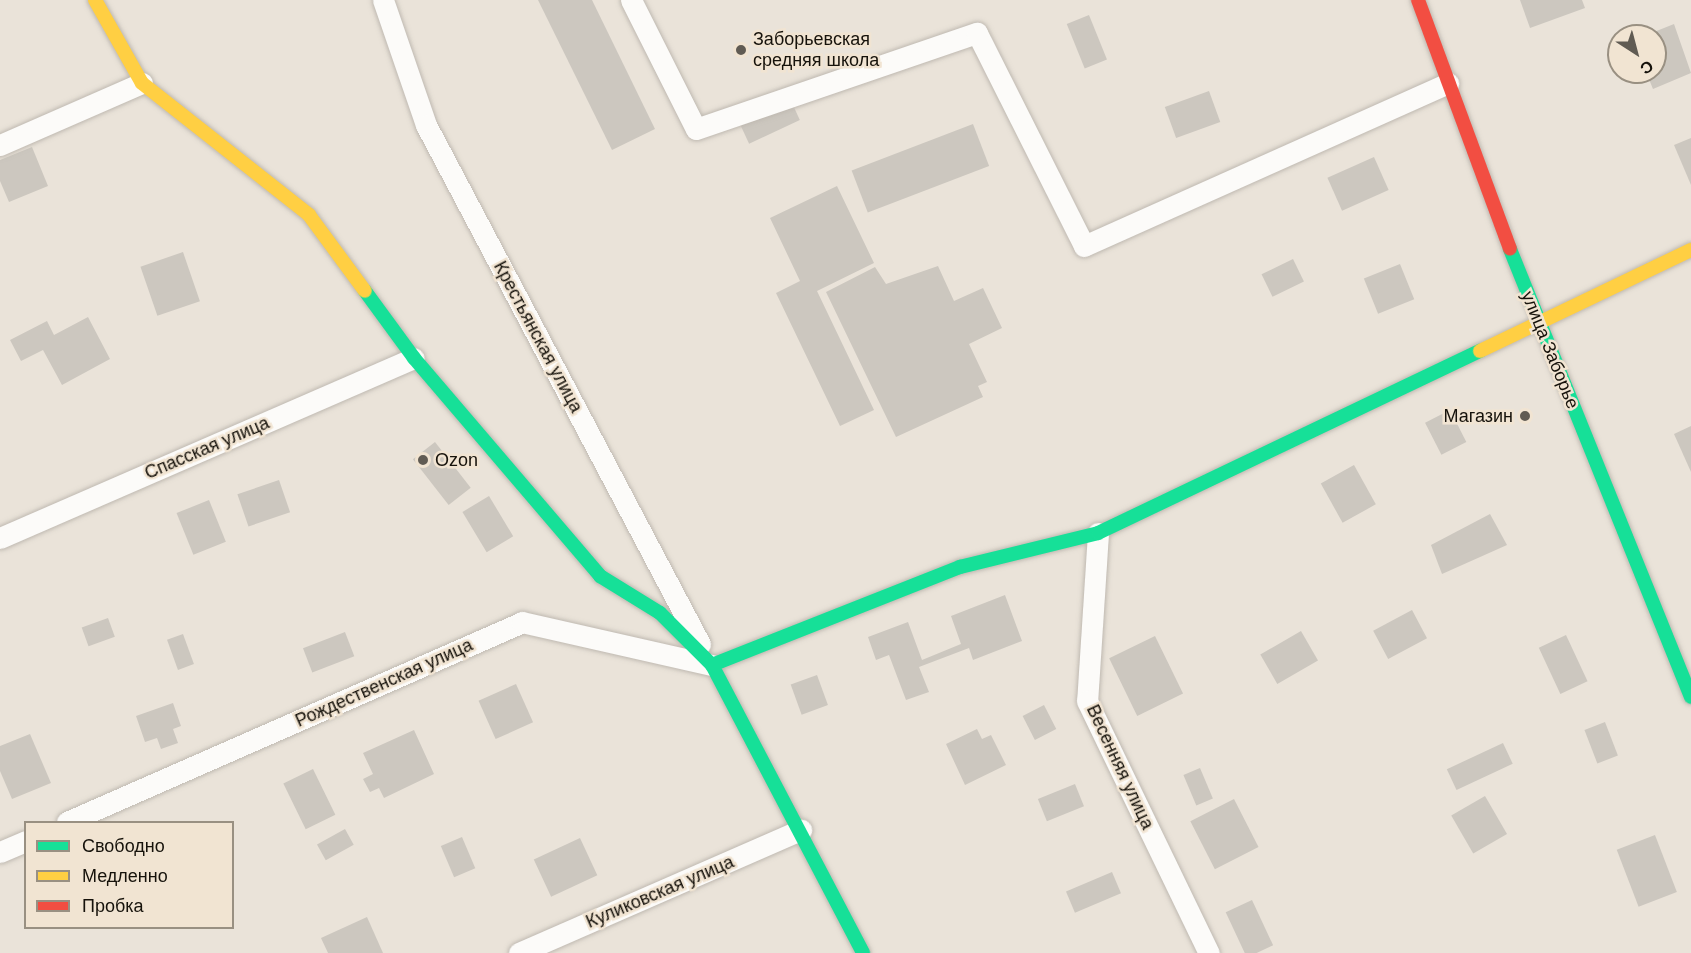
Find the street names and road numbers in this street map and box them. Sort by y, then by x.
street label: Крестьянская улица [489,258,587,416]
street label: улица Заборье [1517,288,1583,412]
street label: Спасская улица [141,412,273,484]
street label: Рождественская улица [292,634,476,732]
street label: Весенняя улица [1082,701,1158,833]
street label: Куликовская улица [583,851,737,933]

